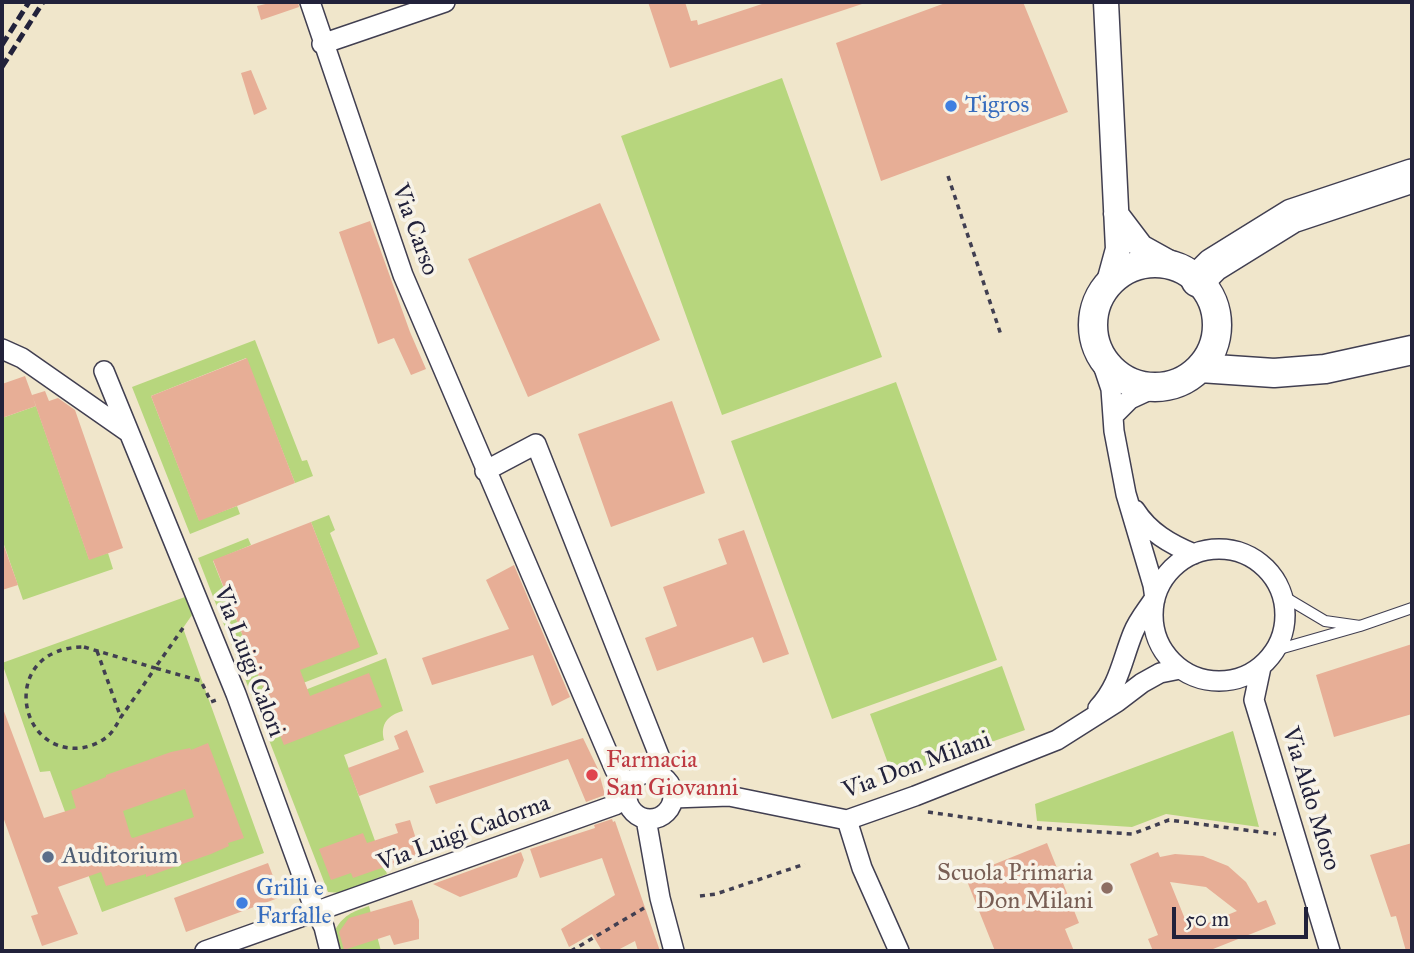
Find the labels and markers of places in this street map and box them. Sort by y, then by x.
place label: Tigros [965,92,1029,120]
marker: Tigros [943,98,959,114]
place label: Farmacia San Giovanni [606,747,738,803]
marker: Farmacia San Giovanni [584,767,600,783]
place label: Auditorium [62,843,178,871]
marker: Auditorium [40,849,56,865]
place label: Scuola Primaria Don Milani [937,860,1093,916]
place label: Grilli e Farfalle [256,875,331,931]
marker: Scuola Primaria Don Milani [1099,880,1115,896]
marker: Grilli e Farfalle [234,895,250,911]

